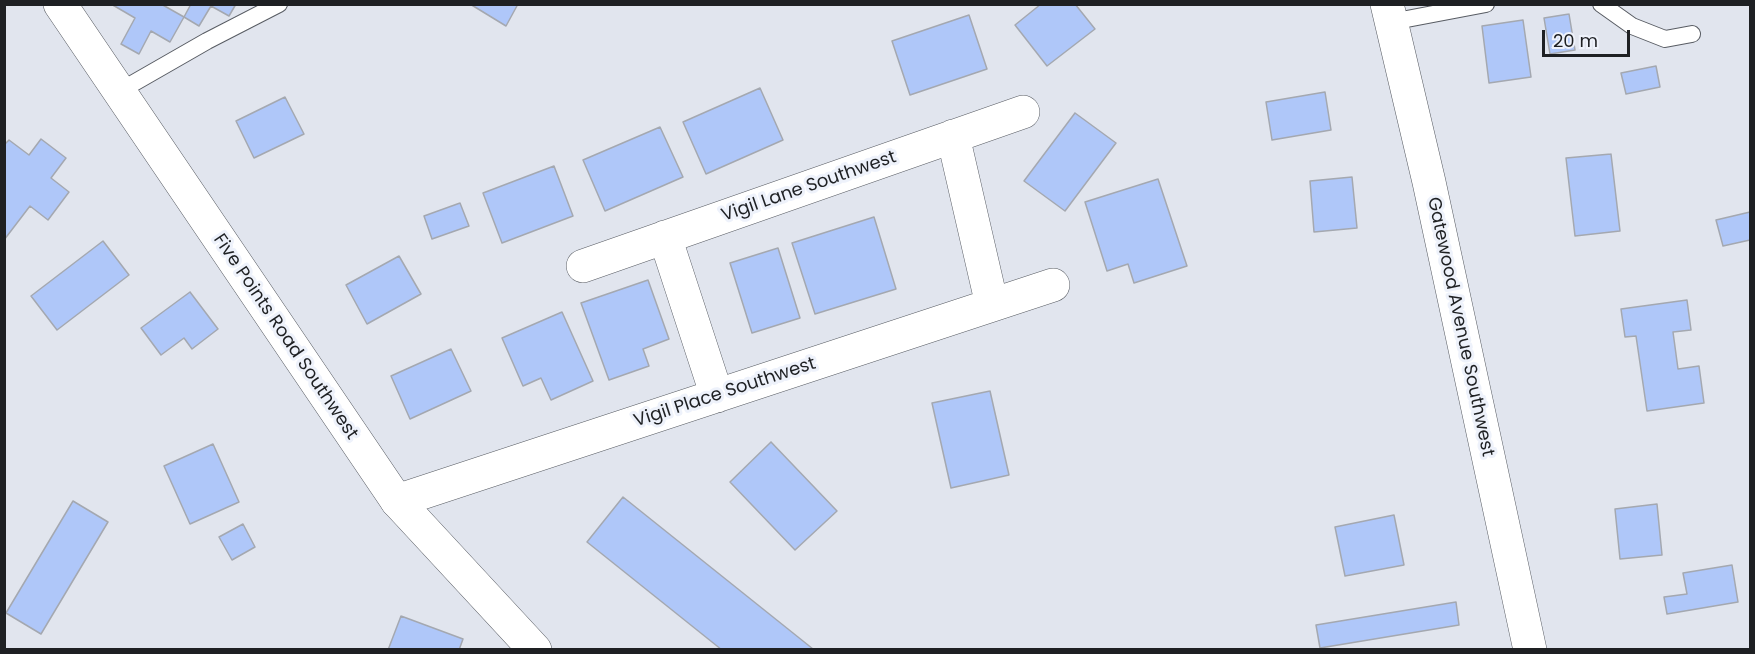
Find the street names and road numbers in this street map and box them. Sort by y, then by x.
street label: Vigil Lane Southwest [719,147,899,227]
street label: Gatewood Avenue Southwest [1422,195,1498,459]
street label: Five Points Road Southwest [208,230,362,444]
street label: Vigil Place Southwest [631,353,819,433]

